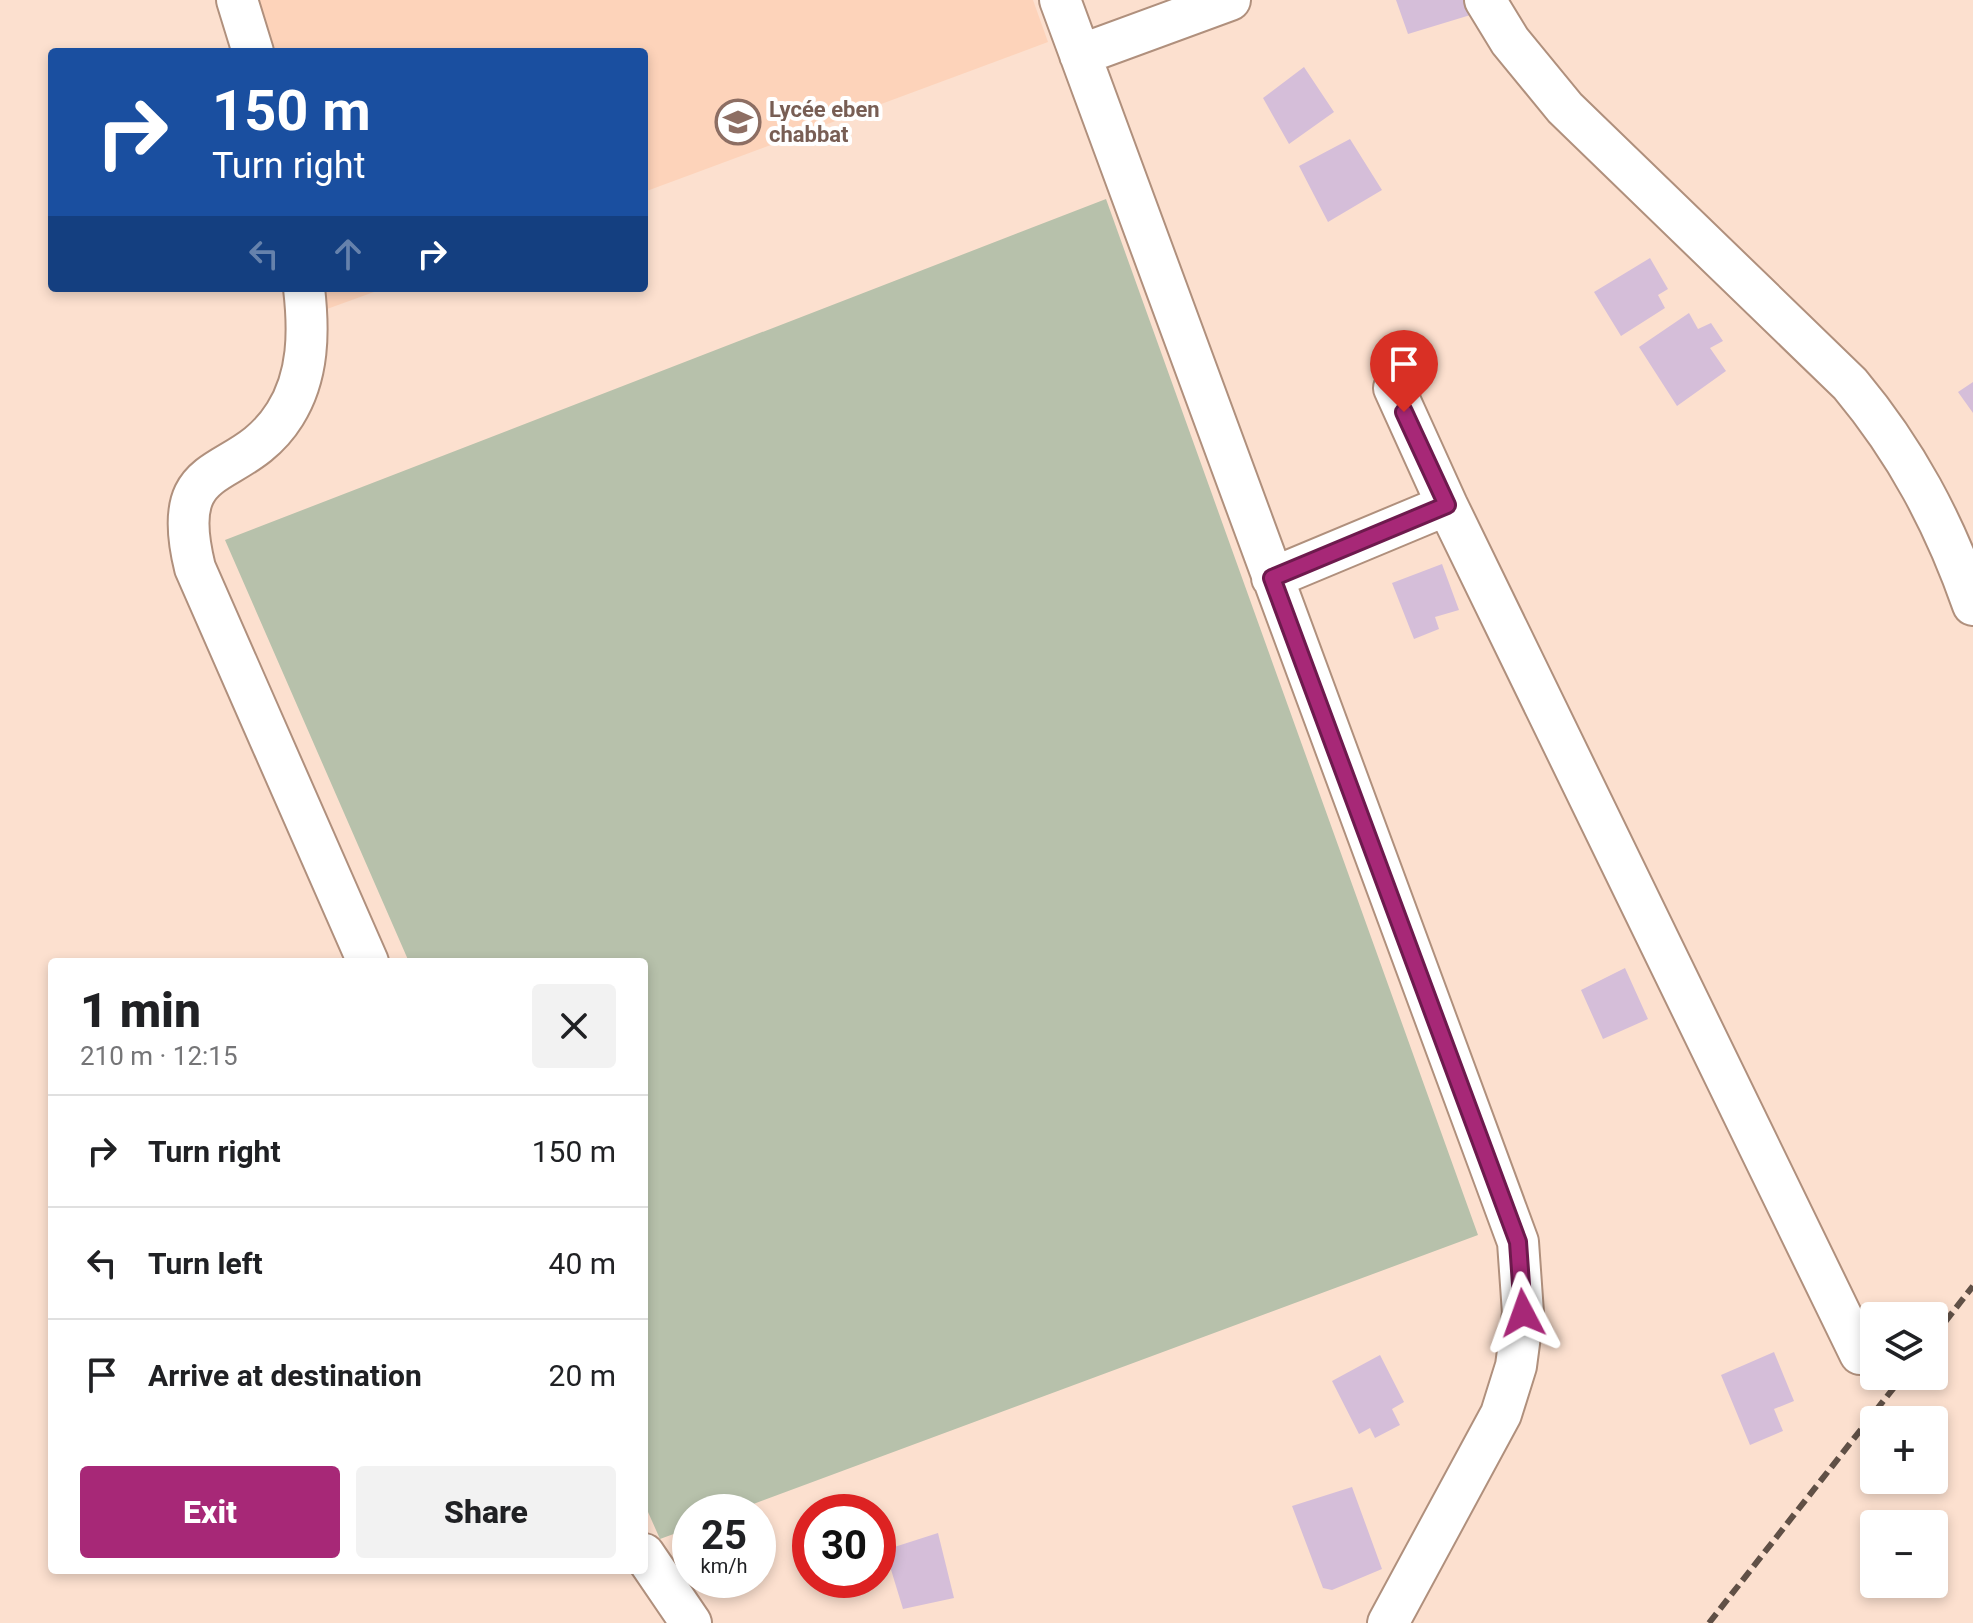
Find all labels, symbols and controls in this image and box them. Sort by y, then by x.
text: 150 m [212,78,371,144]
icon: right [80,80,184,184]
place label: Lycée eben chabbat [769,97,880,147]
school or university icon: Lycée eben chabbat [714,98,762,146]
text: Turn right [212,145,365,187]
icon: left [242,232,286,276]
icon: ahead [326,232,370,276]
icon: right [410,232,454,276]
pin [1370,330,1438,412]
icon: arrive [1382,342,1426,386]
text: 1 min [80,982,201,1039]
button: close [532,984,616,1068]
text: 210 m · 12:15 [80,1041,238,1071]
icon: right [80,1129,124,1173]
text: Turn right [148,1134,281,1169]
text: 150 m [532,1134,616,1169]
icon: left [80,1241,124,1285]
text: Turn left [148,1246,263,1281]
text: 40 m [549,1246,616,1281]
position arrow [1481,1271,1565,1355]
map controls [1860,1302,1948,1598]
button: layers [1860,1302,1948,1390]
icon: arrive [80,1353,124,1397]
text: Arrive at destination [148,1358,422,1393]
text: 20 m [549,1358,616,1393]
button: + [1860,1406,1948,1494]
button: Exit [80,1466,340,1558]
button: Share [356,1466,616,1558]
speed limit sign: 30 [792,1494,896,1598]
button: − [1860,1510,1948,1598]
text: 25 [701,1512,747,1559]
text: km/h [701,1554,747,1578]

